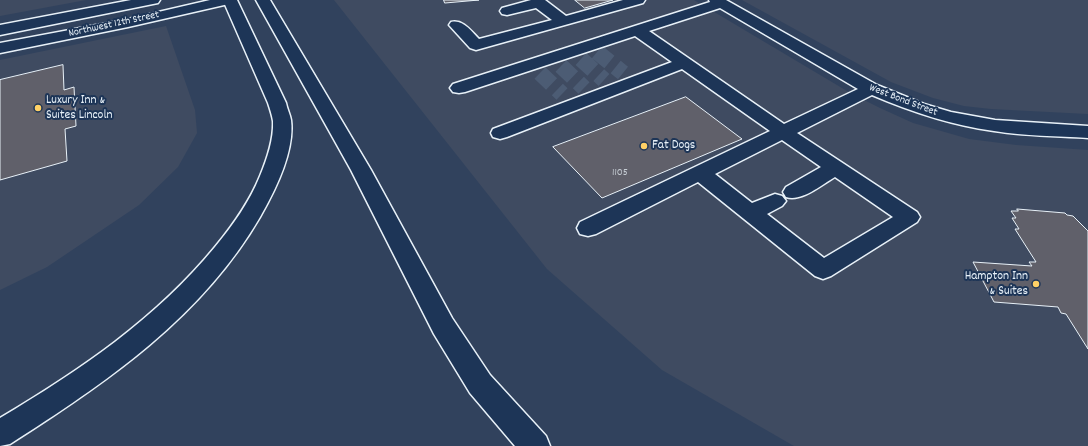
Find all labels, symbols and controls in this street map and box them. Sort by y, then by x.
street label: Northwest 12th Street [68,9,160,41]
street label: West Bond Street [867,82,939,120]
place label: Luxury Inn & Suites Lincoln [46,93,112,124]
marker: Luxury Inn & Suites Lincoln [33,103,43,113]
place label: Fat Dogs [652,138,695,154]
marker: Fat Dogs [639,141,649,151]
house number: 1105 [612,166,628,180]
place label: Hampton Inn & Suites [965,269,1028,300]
marker: Hampton Inn & Suites [1031,279,1041,289]

